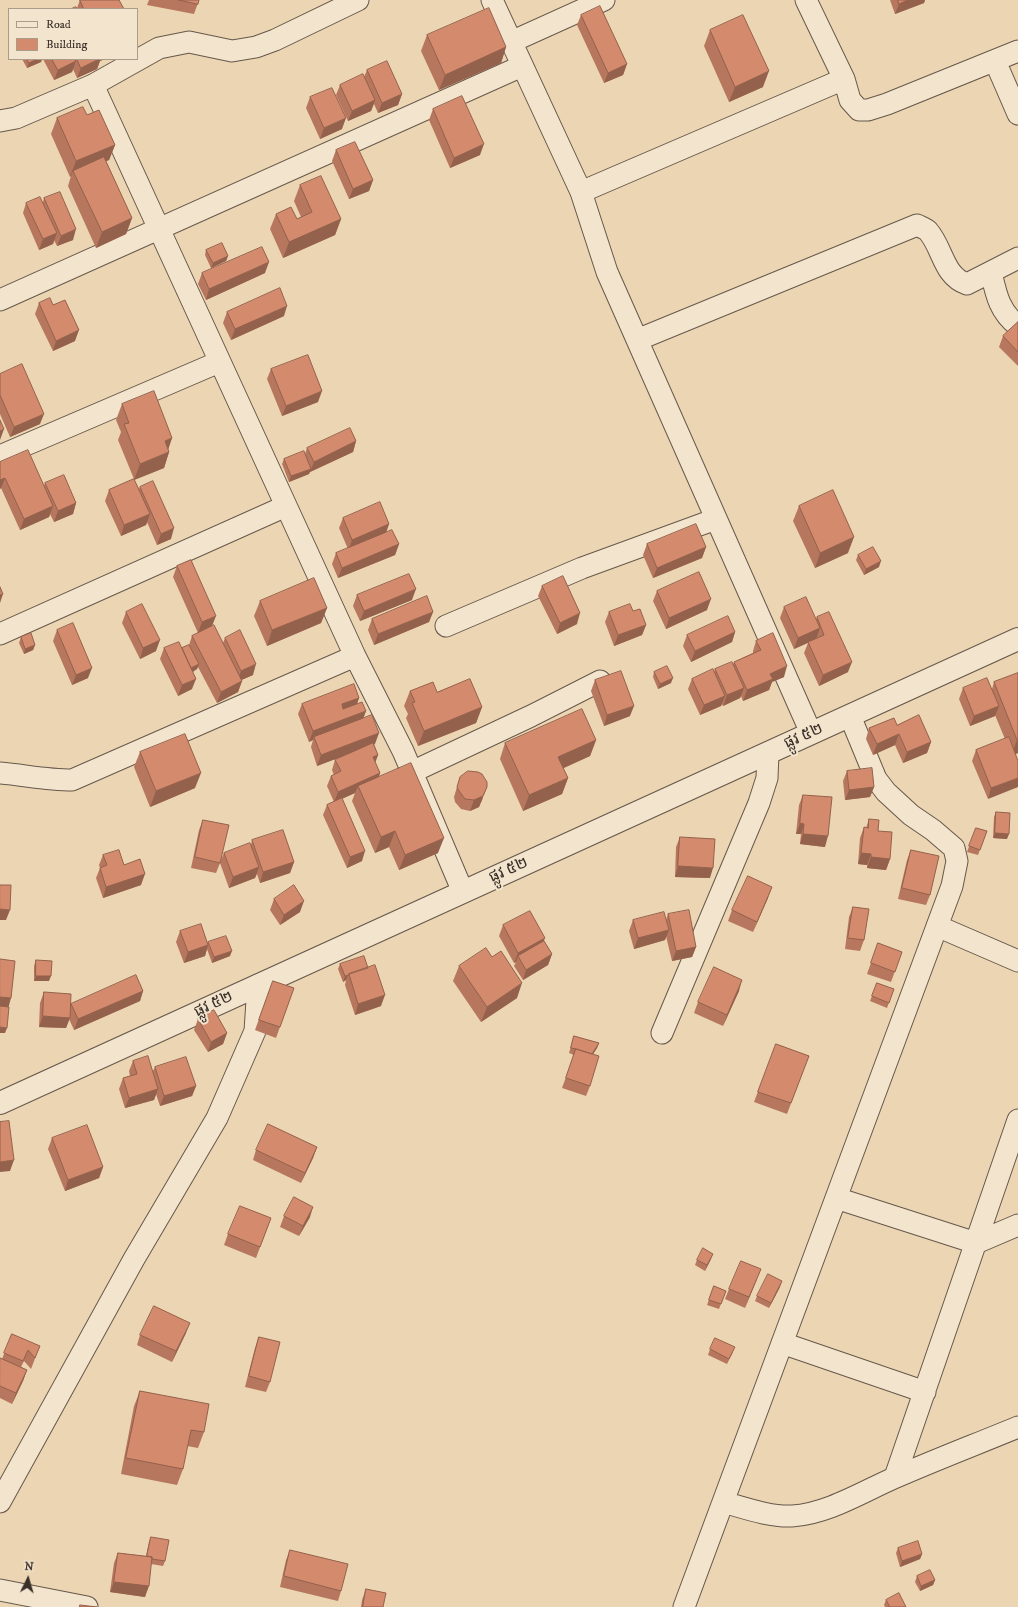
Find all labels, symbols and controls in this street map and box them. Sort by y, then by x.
legend [8,8,138,60]
text: Road [46,17,71,32]
text: Building [46,37,87,52]
street label: ផ្លូវ ៥២ [781,720,827,754]
street label: ផ្លូវ ៥២ [486,854,532,888]
street label: ផ្លូវ ៥២ [191,988,237,1022]
north arrow [8,1559,48,1599]
text: N [24,1560,34,1574]

